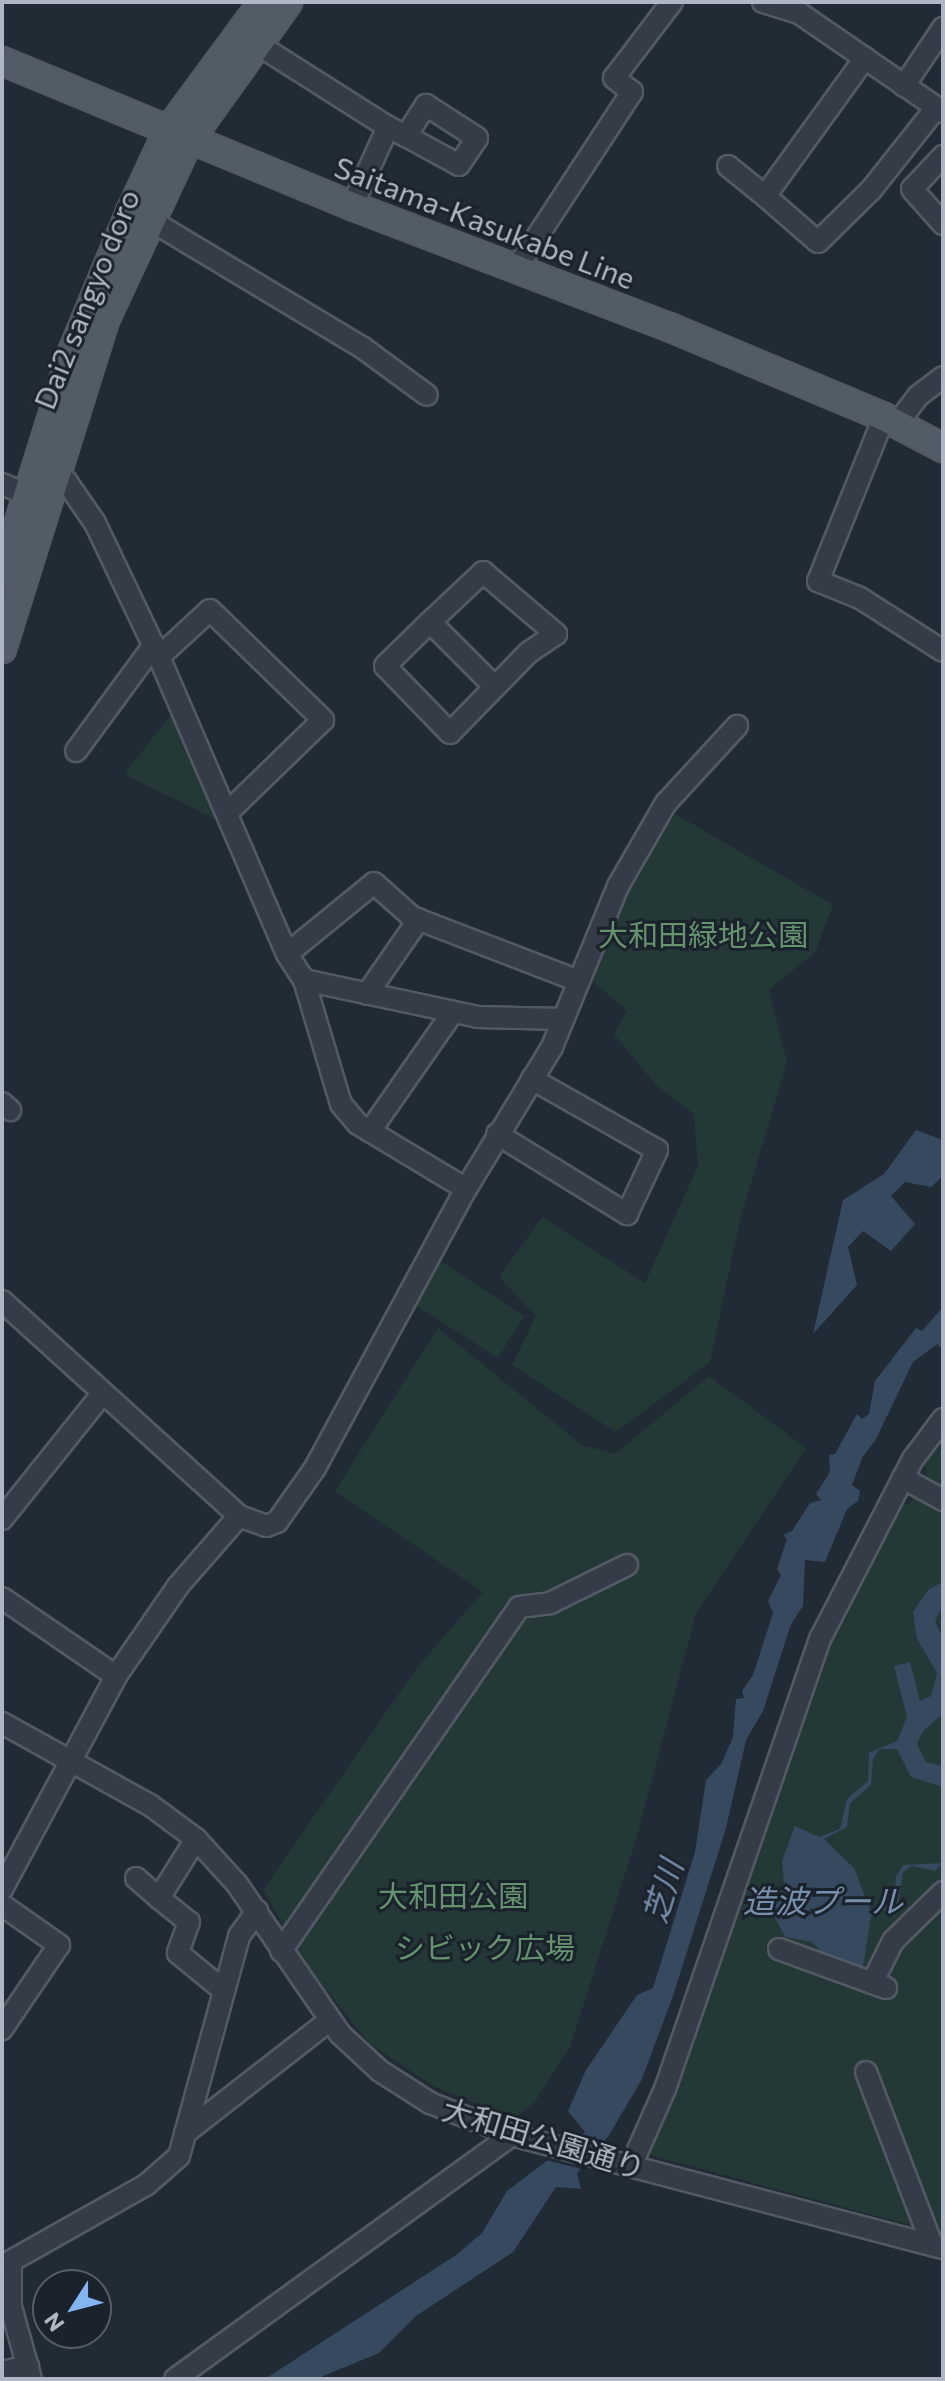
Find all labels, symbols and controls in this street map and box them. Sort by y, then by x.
street label: Saitama-Kasukabe Line [330,148,640,296]
street label: Dai2 sangyo doro [25,184,147,414]
park label: 大和田緑地公園 [598,916,808,952]
water label: 芝川 [634,1855,690,1927]
park label: 大和田公園 [378,1877,528,1913]
water label: 造波プール [743,1881,903,1919]
park label: シビック広場 [395,1929,575,1965]
street label: 大和田公園通り [438,2090,650,2186]
north arrow [32,2269,112,2349]
text: N [38,2308,70,2337]

